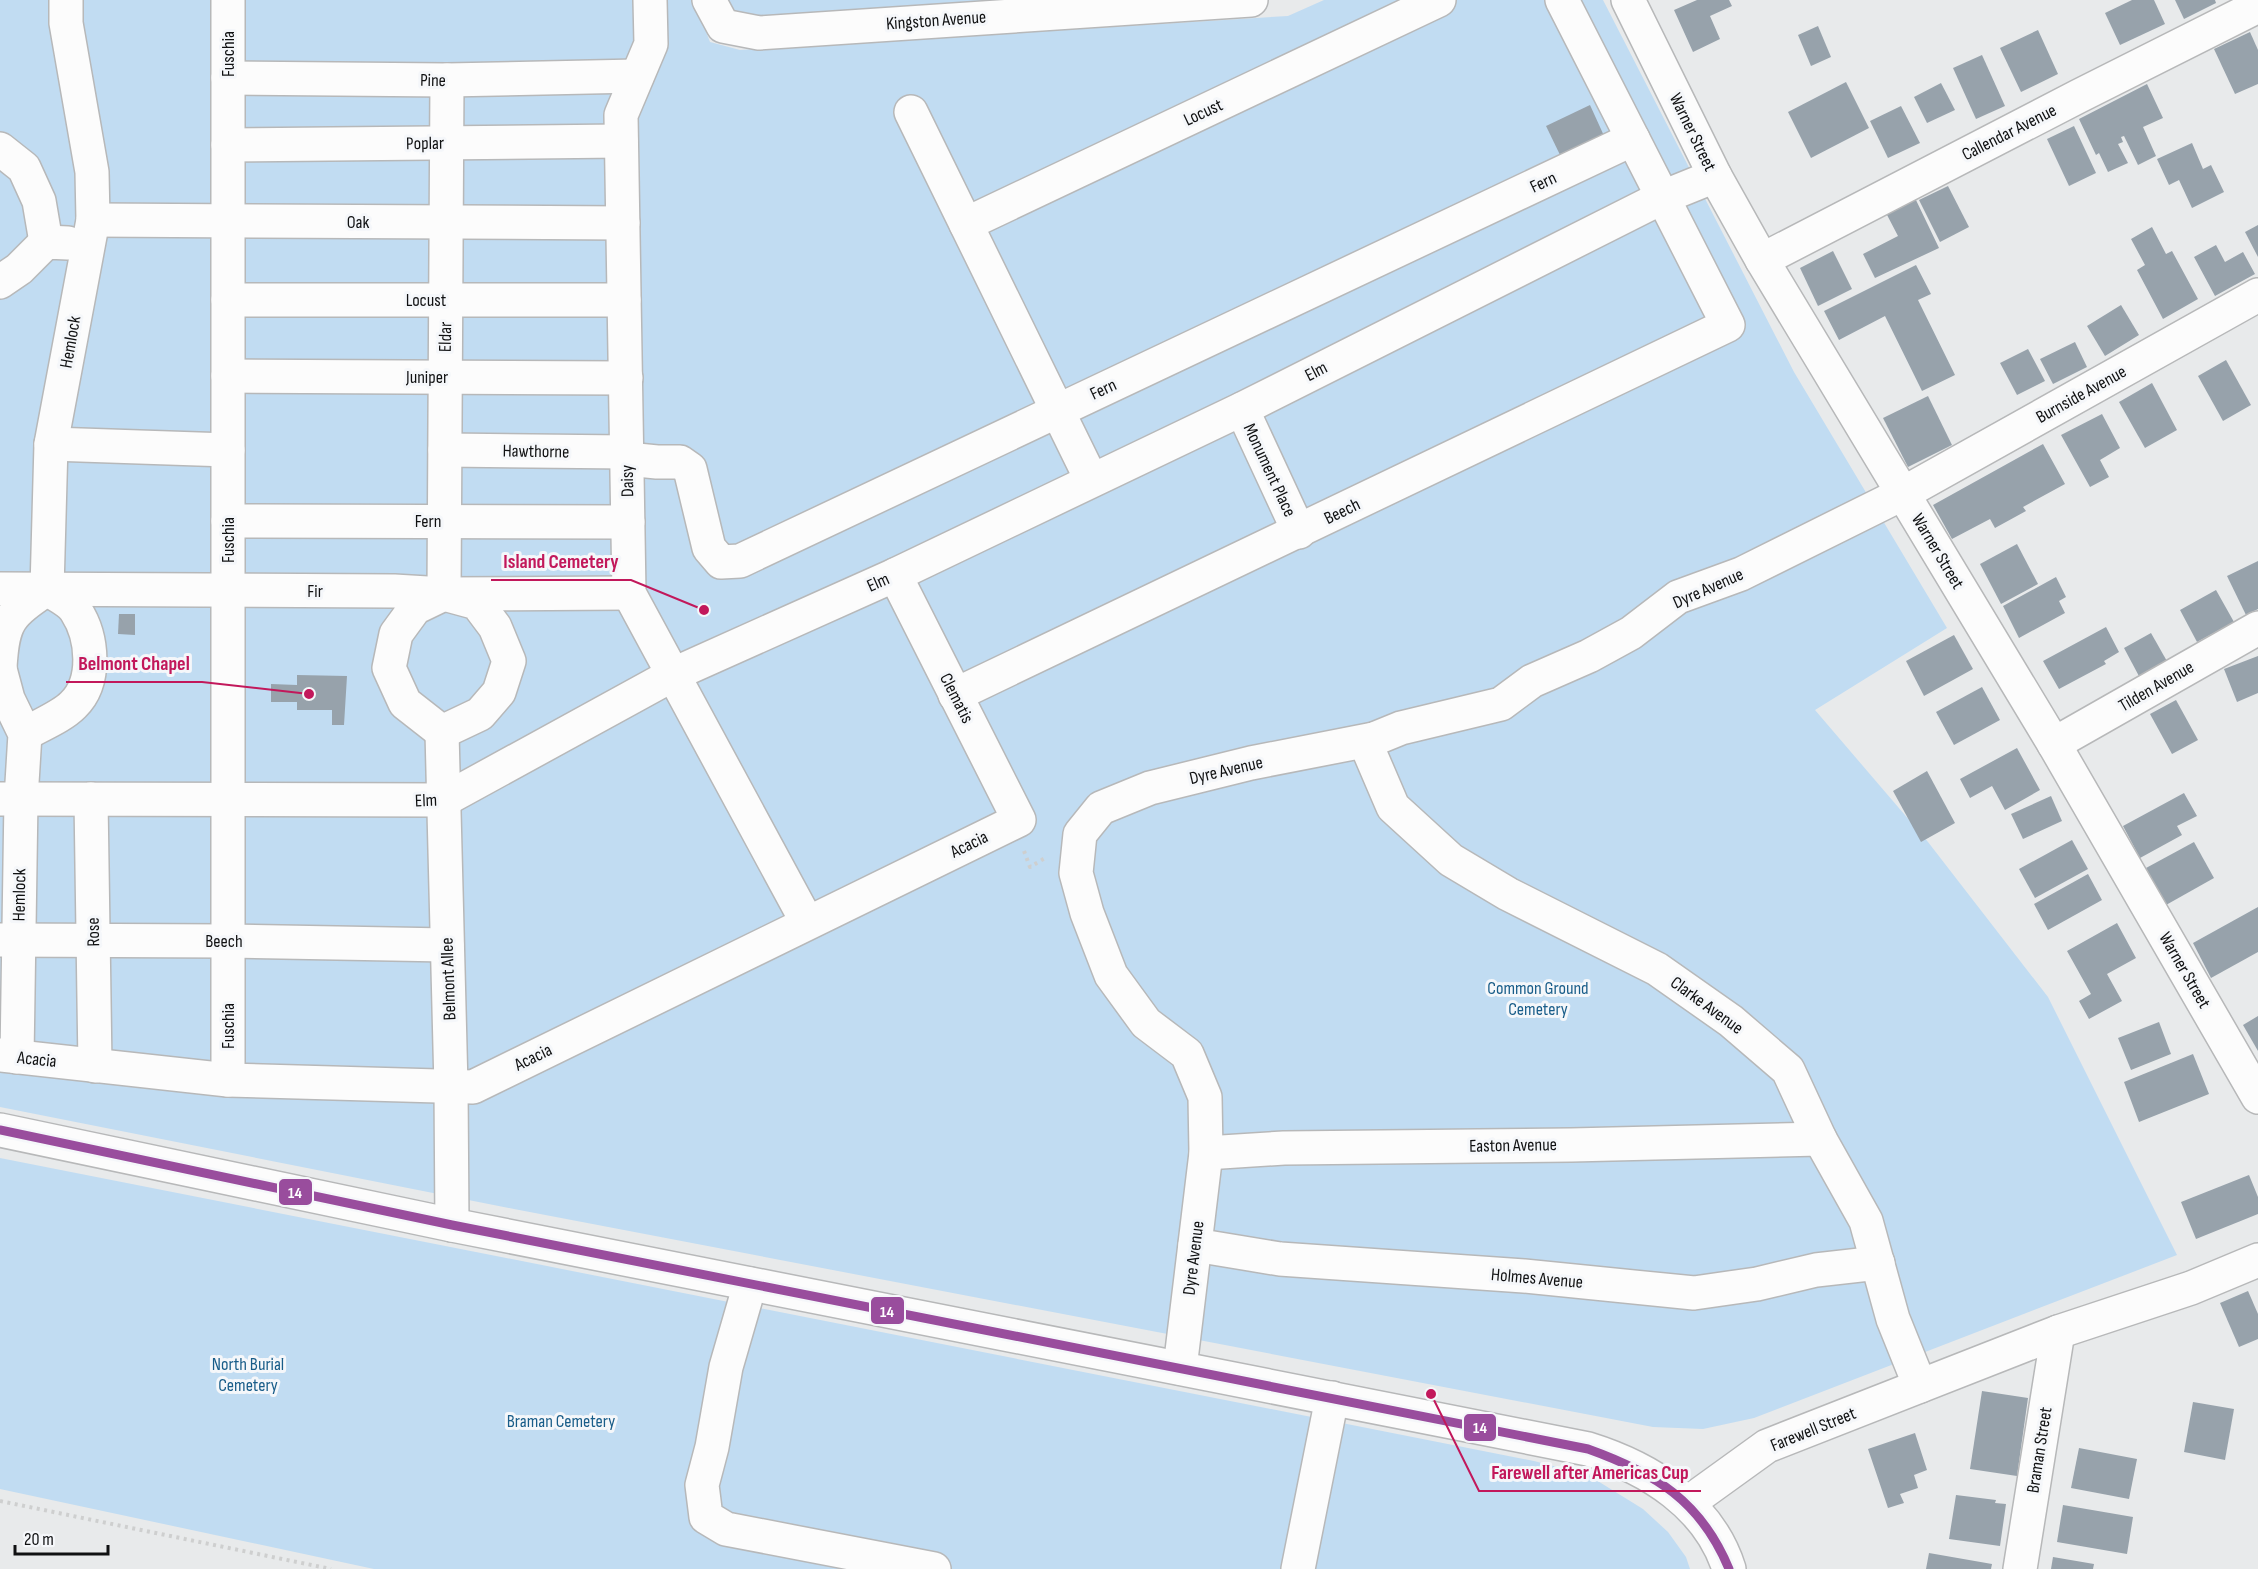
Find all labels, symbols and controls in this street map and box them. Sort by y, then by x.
street label: Kingston Avenue [885,7,987,34]
street label: Fuschia [218,31,239,77]
street label: Pine [420,70,446,91]
street label: Warner Street [1665,90,1721,175]
street label: Locust [1180,94,1227,131]
street label: Callendar Avenue [1958,100,2060,165]
street label: Poplar [406,133,444,154]
street label: Fern [1527,167,1560,198]
street label: Oak [347,212,369,233]
street label: Locust [406,290,447,311]
street label: Hemlock [56,314,85,370]
street label: Eldar [435,322,456,352]
street label: Elm [1302,357,1331,386]
street label: Burnside Avenue [2032,361,2130,428]
street label: Juniper [405,367,448,388]
street label: Fern [1087,374,1120,405]
street label: Monument Place [1239,420,1300,520]
street label: Hawthorne [502,440,570,463]
street label: Daisy [617,465,638,497]
street label: Beech [1321,494,1364,529]
street label: Warner Street [1907,510,1969,593]
street label: Fern [415,511,441,532]
street label: Fuschia [218,517,239,563]
callout: Island Cemetery [491,542,631,580]
text: Island Cemetery [503,550,619,574]
street label: Dyre Avenue [1670,564,1747,613]
street label: Elm [864,568,893,597]
street label: Fir [307,581,323,602]
callout: Belmont Chapel [66,644,202,682]
text: Belmont Chapel [78,652,190,676]
street label: Tilden Avenue [2115,657,2198,716]
street label: Clematis [935,670,978,727]
street label: Dyre Avenue [1187,752,1265,789]
street label: Elm [414,790,438,811]
street label: Acacia [946,826,992,863]
street label: Hemlock [9,868,30,922]
street label: Rose [83,917,104,947]
street label: Warner Street [2154,929,2215,1012]
street label: Beech [205,931,243,952]
street label: Belmont Allee [437,937,460,1021]
street label: Clarke Avenue [1666,972,1747,1039]
park label: Common Ground Cemetery [1487,978,1589,1020]
street label: Fuschia [218,1003,239,1049]
street label: Acacia [510,1039,556,1076]
street label: Acacia [15,1047,58,1072]
street label: Easton Avenue [1469,1134,1557,1157]
line badge: 14 [278,1178,313,1206]
text: 14 [288,1184,302,1203]
street label: Dyre Avenue [1179,1220,1208,1296]
street label: Holmes Avenue [1490,1264,1584,1293]
line badge: 14 [870,1296,905,1325]
text: 14 [880,1303,894,1322]
park label: North Burial Cemetery [212,1354,284,1396]
street label: Farewell Street [1767,1403,1859,1456]
street label: Braman Street [2022,1405,2057,1495]
park label: Braman Cemetery [507,1411,615,1432]
line badge: 14 [1463,1413,1497,1442]
text: 14 [1473,1419,1487,1438]
callout: Farewell after Americas Cup [1479,1453,1701,1491]
text: Farewell after Americas Cup [1491,1461,1689,1485]
scale bar [15,1518,108,1556]
text: 20 m [24,1529,54,1550]

